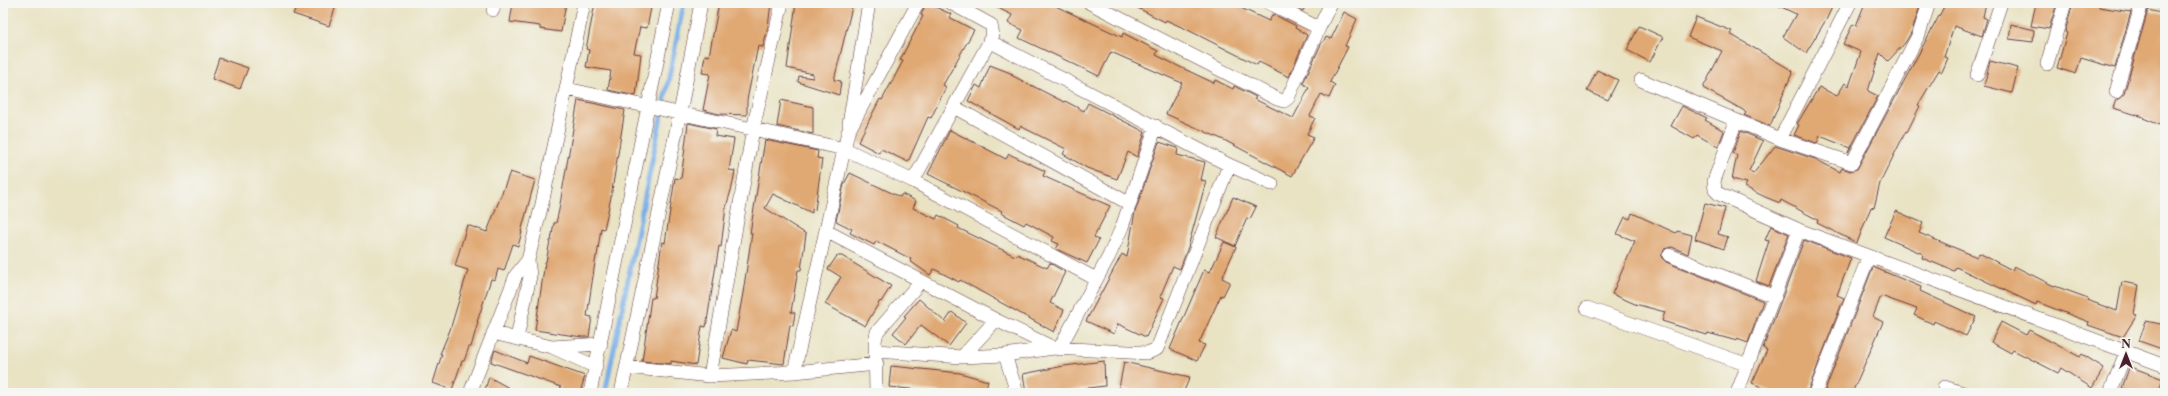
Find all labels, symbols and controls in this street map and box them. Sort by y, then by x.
north arrow [2106,334,2146,374]
text: N [2121,337,2131,351]

